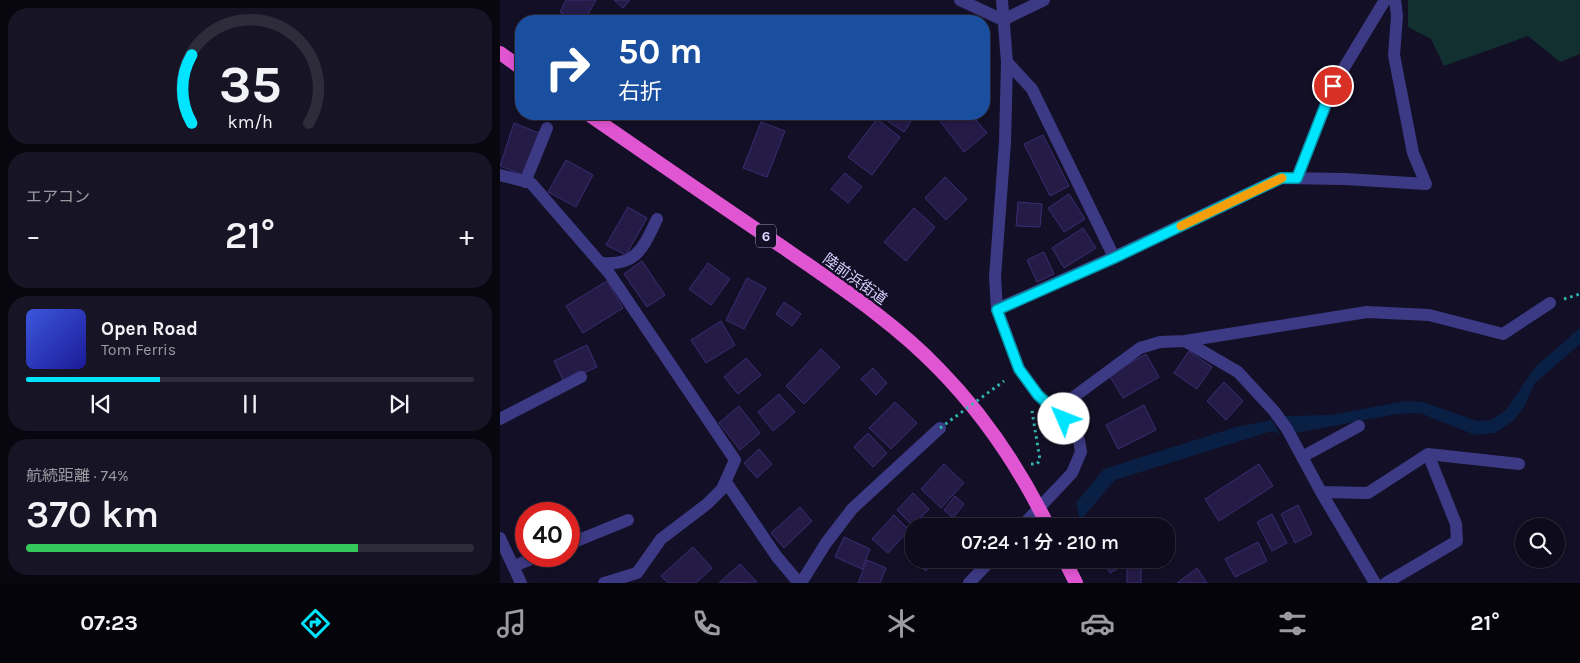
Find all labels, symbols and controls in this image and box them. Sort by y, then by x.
text: 50 m [618,31,703,72]
icon: right [535,35,600,100]
text: 35 [219,54,281,115]
pin [1312,65,1354,107]
icon: arrive [1319,72,1347,100]
text: 右折 [618,79,662,105]
text: km/h [227,112,273,133]
text: エアコン [26,187,90,206]
text: 21° [225,213,275,258]
text: − [26,219,41,252]
text: + [459,219,474,252]
road number: 6 [756,225,776,248]
street label: 陸前浜街道 [819,250,891,308]
text: Open Road [101,318,198,340]
text: Tom Ferris [101,340,176,359]
icon: previous [87,390,115,418]
icon: pause [236,390,264,418]
icon: next [385,390,413,418]
position arrow [1037,392,1089,444]
text: 航続距離 · 74% [26,466,129,485]
text: 370 km [26,492,159,537]
speed limit sign: 40 [515,502,580,567]
map controls [1515,518,1565,568]
button: search [1515,518,1565,568]
text: 07:24 · 1 分 · 210 m [961,532,1119,554]
icon: directions [298,606,333,641]
icon: music [494,606,529,641]
icon: phone [689,606,724,641]
icon: climate [884,606,919,641]
icon: car [1080,606,1115,641]
icon: filters [1275,606,1310,641]
text: 07:23 [80,610,138,636]
text: 21° [1470,610,1500,636]

